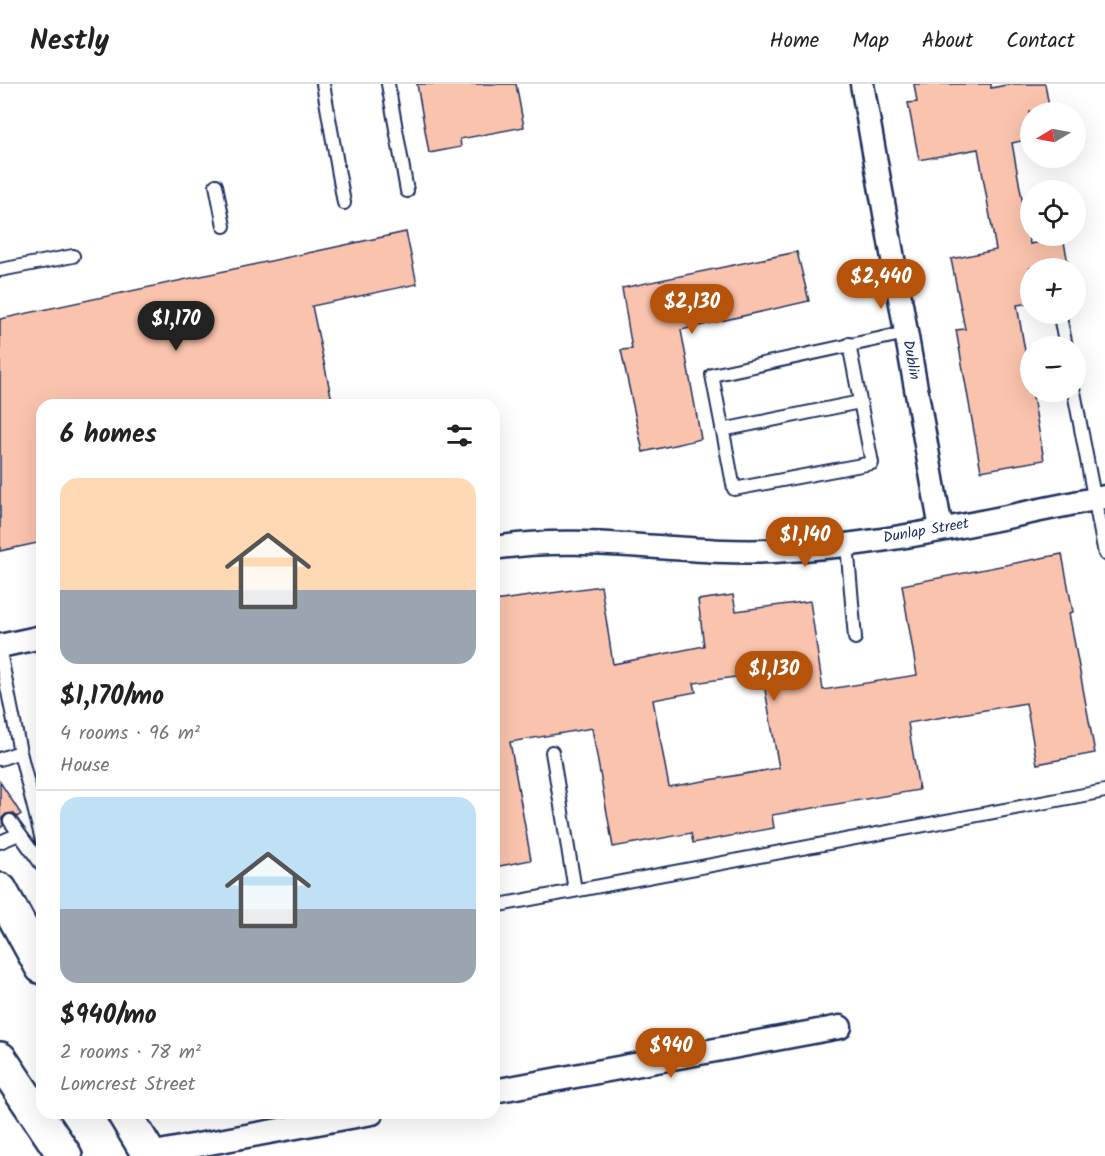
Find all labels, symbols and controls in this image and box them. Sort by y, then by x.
text: Nestly [30,19,109,64]
text: Home [770,25,819,58]
text: Map [852,25,889,58]
text: About [922,25,973,58]
text: Contact [1006,25,1075,58]
north arrow [1020,102,1086,168]
map controls [1020,102,1086,402]
button: locate [1020,180,1086,246]
button: + [1020,258,1086,324]
pin: $2,440 [832,259,930,310]
text: $2,440 [851,262,911,294]
pin: $2,130 [643,284,741,335]
text: $2,130 [664,287,720,319]
pin: $1,170 [127,301,225,352]
text: $1,170 [152,304,200,336]
button: − [1020,336,1086,402]
street label: Dublin [896,338,926,382]
text: 6 homes [60,414,157,456]
icon: filters [443,419,476,452]
street label: Dunlap Street [881,512,971,550]
icon: home [214,517,322,625]
pin: $1,140 [756,517,854,568]
text: $1,140 [780,520,830,552]
pin: $1,130 [725,651,823,702]
text: $1,130 [749,654,799,686]
text: $1,170/mo [60,676,164,718]
text: 4 rooms · 96 m² [60,718,200,750]
text: House [60,750,110,782]
icon: home [214,836,322,944]
text: $940/mo [60,995,157,1037]
pin: $940 [635,1028,707,1079]
text: $940 [649,1031,693,1063]
text: 2 rooms · 78 m² [60,1037,201,1069]
text: Lomcrest Street [60,1069,195,1101]

